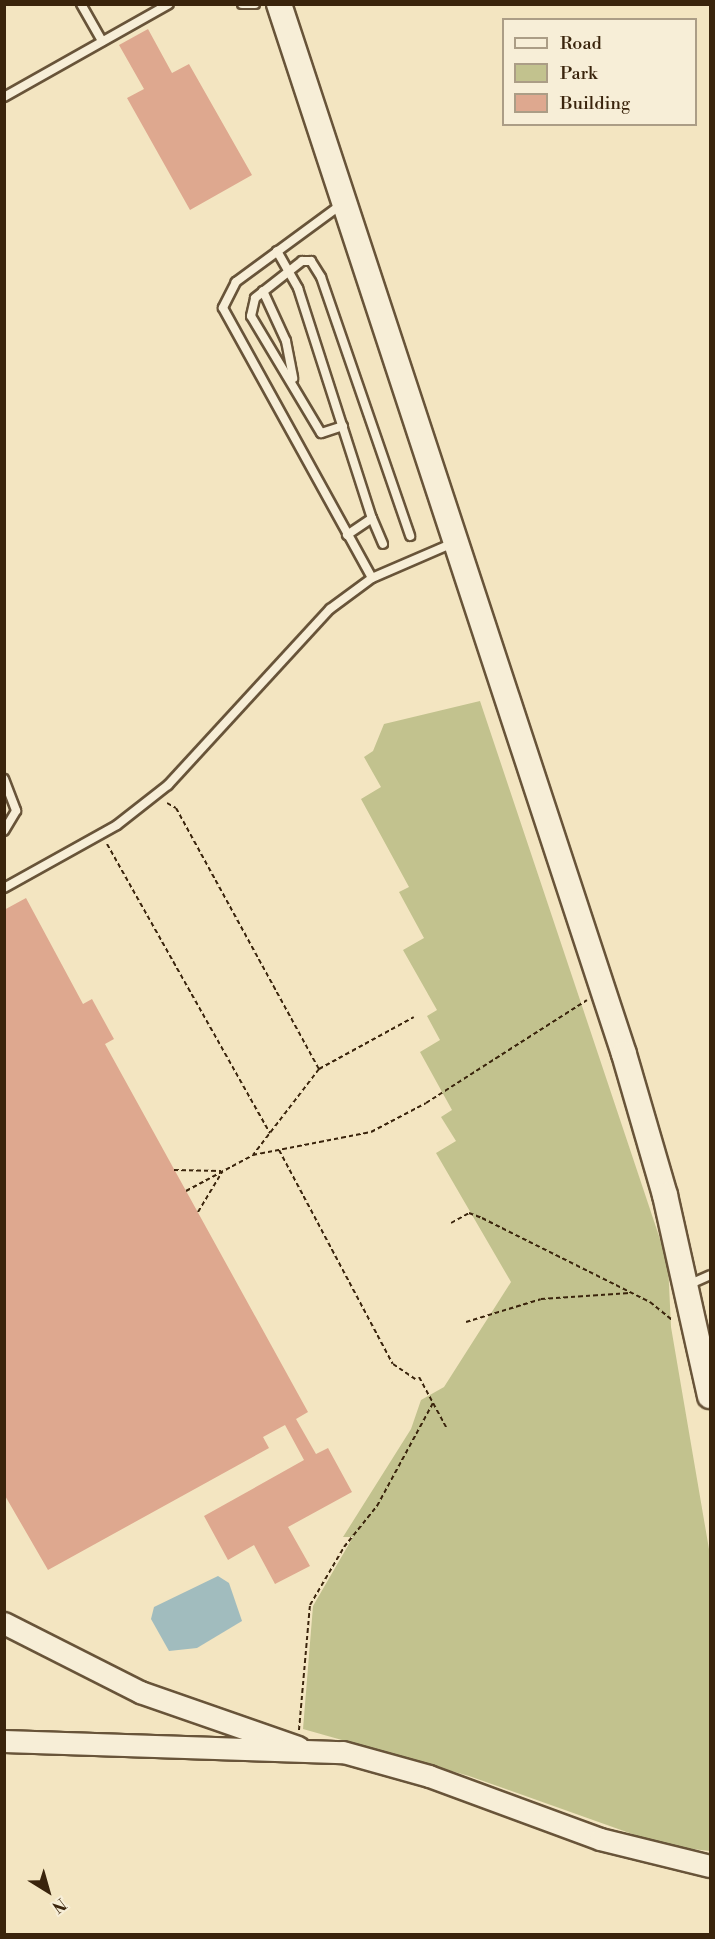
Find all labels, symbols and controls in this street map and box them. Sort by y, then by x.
legend [502,18,697,126]
text: Road [560,32,602,55]
text: Park [560,62,597,85]
text: Building [560,92,630,115]
north arrow [18,1861,78,1921]
text: N [48,1894,70,1917]

